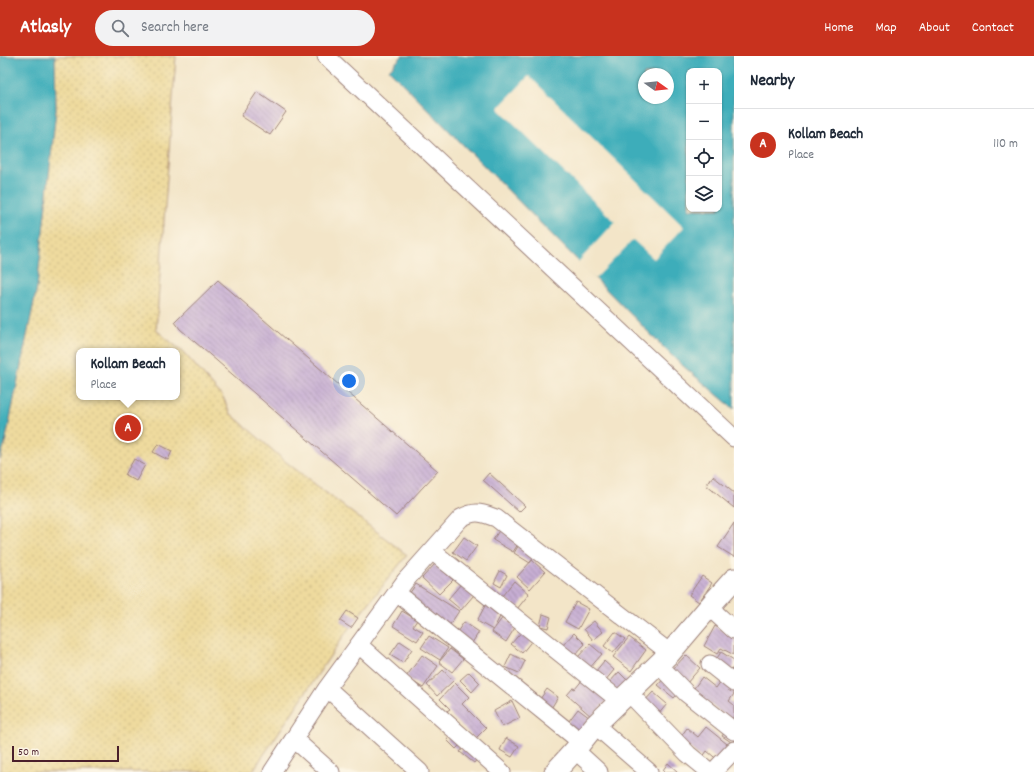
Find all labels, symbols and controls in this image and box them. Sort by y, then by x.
search box [95,10,375,46]
text: Atlasly [20,15,71,42]
icon: search [109,17,131,39]
text: Search here [141,17,209,39]
text: Home [824,18,853,38]
text: Map [875,18,897,38]
text: About [919,18,950,38]
text: Contact [972,18,1014,38]
north arrow [638,68,674,104]
map controls [686,68,722,212]
button: + [686,68,722,104]
text: Nearby [750,70,794,94]
button: − [686,104,722,140]
text: Kollam Beach [788,124,863,146]
text: A [759,135,767,154]
text: 110 m [993,135,1018,154]
button: locate [686,140,722,176]
text: Place [788,146,814,165]
button: layers [686,176,722,212]
popup [76,348,180,400]
text: Kollam Beach [90,354,166,376]
your location [339,371,359,391]
text: Place [90,376,116,395]
pin: A [115,413,141,443]
scale bar [12,744,119,763]
text: 50 m [18,745,39,761]

